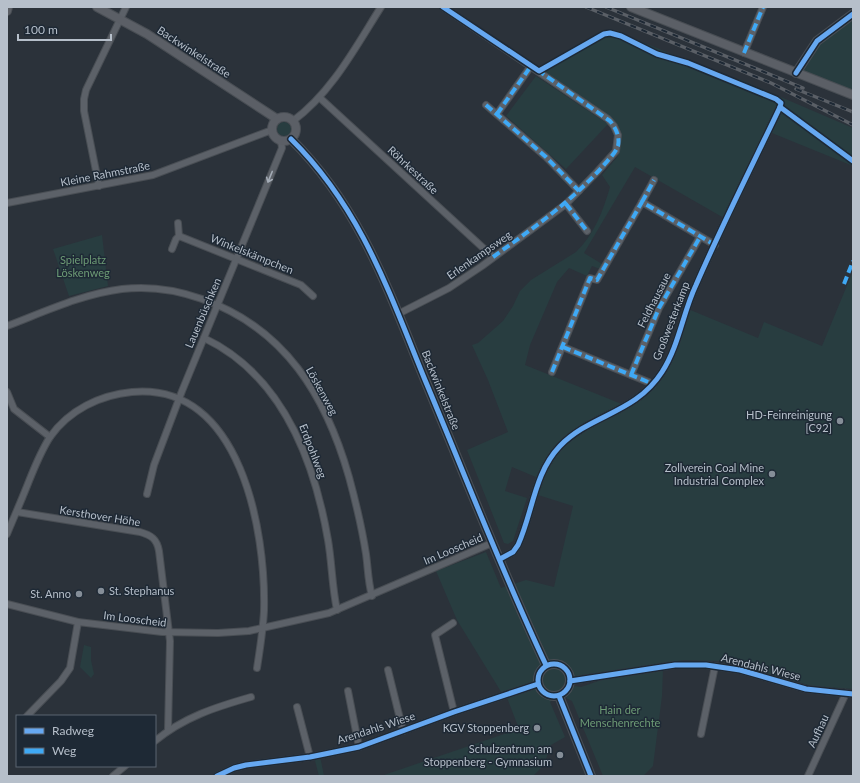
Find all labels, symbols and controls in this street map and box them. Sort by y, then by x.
scale bar [18,16,111,42]
text: 100 m [24,22,58,37]
street label: Backwinkelstraße [155,23,233,80]
street label: Röhrkestraße [385,143,441,196]
street label: Kleine Rahmstraße [59,158,151,189]
one-way arrow [266,171,274,183]
street label: Erlenkampsweg [444,227,514,282]
street label: Winkelskämpchen [209,231,296,276]
park label: Spielplatz Löskenweg [56,253,110,279]
street label: Feldhausaue [634,270,673,330]
street label: Lauenbüschken [182,276,223,350]
street label: Großwesterkamp [650,280,692,362]
street label: Backwinkelstraße [420,348,463,432]
street label: Löskenweg [304,364,341,418]
place label: HD-Feinreinigung [C92] [746,408,832,434]
marker: HD-Feinreinigung [C92] [835,416,845,426]
street label: Erdpohlweg [297,422,330,480]
place label: Zollverein Coal Mine Industrial Complex [665,461,765,487]
marker: Zollverein Coal Mine Industrial Complex [767,469,777,479]
street label: Kersthover Höhe [59,503,142,528]
street label: Im Looscheid [421,530,485,567]
place label: St. Stephanus [109,584,175,597]
marker: St. Stephanus [96,586,106,596]
place label: St. Anno [30,587,71,600]
marker: St. Anno [74,589,84,599]
street label: Im Looscheid [103,608,167,629]
street label: Arendahls Wiese [720,650,802,683]
park label: Hain der Menschenrechte [580,703,661,729]
street label: Arendahls Wiese [335,709,417,746]
street label: Aufhau [804,712,831,749]
legend [16,715,156,767]
place label: KGV Stoppenberg [443,721,529,734]
text: Radweg [52,723,94,738]
marker: KGV Stoppenberg [532,723,542,733]
place label: Schulzentrum am Stoppenberg - Gymnasium [424,742,552,768]
text: Weg [52,743,76,758]
marker: Schulzentrum am Stoppenberg - Gymnasium [555,750,565,760]

